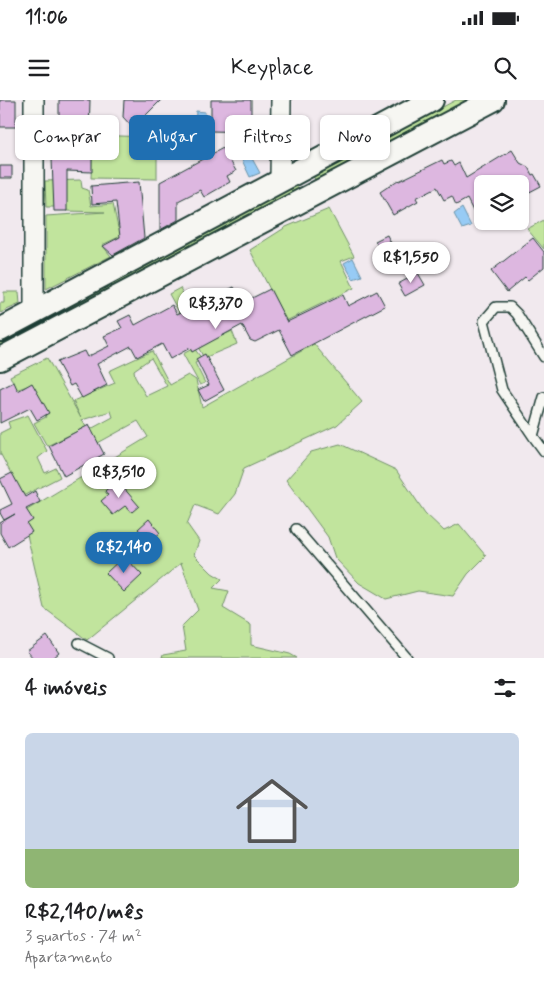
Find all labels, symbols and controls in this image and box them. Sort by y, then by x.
text: 11:06 [25,5,68,30]
icon: menu [25,54,53,82]
text: Keyplace [231,54,313,82]
icon: search [491,54,519,82]
chip: Comprar [15,115,119,160]
chip: Alugar [129,115,215,160]
chip: Filtros [225,115,310,160]
chip: Novo [320,115,390,160]
map controls [474,175,529,230]
button: layers [474,175,529,230]
pin: R$1,550 [365,242,457,284]
text: R$1,550 [383,247,439,268]
pin: R$3,370 [170,288,262,330]
text: R$3,370 [189,293,243,314]
pin: R$3,510 [73,456,165,499]
text: R$3,510 [92,462,146,483]
pin: R$2,140 [78,532,170,574]
text: R$2,140 [96,537,152,558]
text: 4 imóveis [25,674,107,702]
icon: filters [491,674,519,702]
icon: home [227,766,317,856]
text: R$2,140/mês [25,898,143,926]
text: 3 quartos · 74 m² [25,926,142,947]
text: Apartamento [25,947,112,968]

